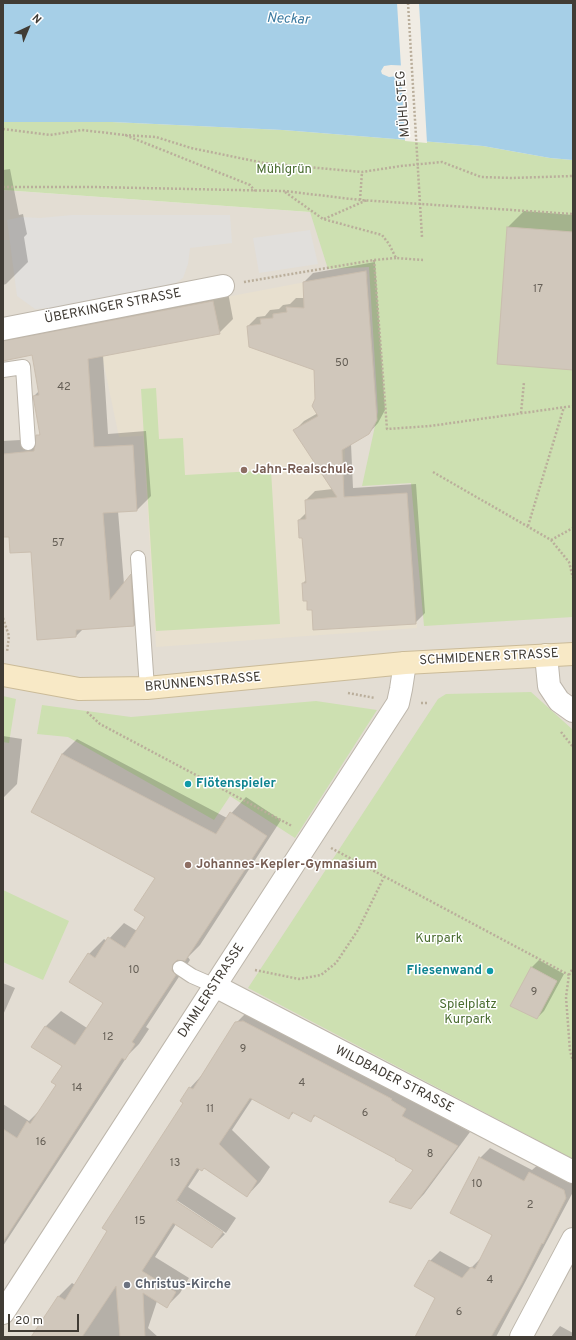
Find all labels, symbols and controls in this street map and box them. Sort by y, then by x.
north arrow [8,8,48,48]
water label: Neckar [266,10,310,30]
text: N [29,12,44,27]
street label: MÜHLSTEG [394,70,414,138]
park label: Mühlgrün [256,162,312,178]
house number: 17 [533,283,543,297]
street label: ÜBERKINGER STRASSE [43,286,183,328]
house number: 50 [335,357,349,371]
house number: 42 [57,381,71,395]
place label: Jahn-Realschule [252,462,354,478]
marker: Jahn-Realschule [239,465,249,475]
house number: 57 [52,537,64,551]
street label: SCHMIDENER STRASSE [419,647,559,669]
street label: BRUNNENSTRASSE [144,670,262,696]
place label: Flötenspieler [196,776,276,792]
marker: Flötenspieler [183,779,193,789]
place label: Johannes-Kepler-Gymnasium [196,857,377,873]
marker: Johannes-Kepler-Gymnasium [183,860,193,870]
park label: Kurpark [415,931,463,947]
street label: DAIMLERSTRASSE [176,941,248,1041]
place label: Fliesenwand [407,963,482,979]
house number: 10 [128,964,140,978]
marker: Fliesenwand [485,966,495,976]
house number: 9 [531,986,537,1000]
park label: Spielplatz Kurpark [439,997,497,1028]
house number: 12 [103,1031,113,1045]
house number: 9 [240,1043,246,1057]
street label: WILDBADER STRASSE [332,1043,456,1117]
house number: 4 [299,1077,305,1091]
house number: 14 [72,1082,82,1096]
house number: 11 [206,1103,214,1117]
house number: 6 [362,1107,368,1121]
house number: 16 [36,1136,46,1150]
house number: 8 [427,1148,433,1162]
house number: 13 [170,1157,180,1171]
house number: 10 [471,1178,483,1192]
house number: 2 [527,1199,533,1213]
house number: 15 [135,1215,145,1229]
house number: 4 [487,1274,493,1288]
place label: Christus-Kirche [135,1277,231,1293]
marker: Christus-Kirche [122,1280,132,1290]
scale bar [10,1306,81,1332]
house number: 6 [456,1306,462,1320]
text: 20 m [15,1313,43,1329]

